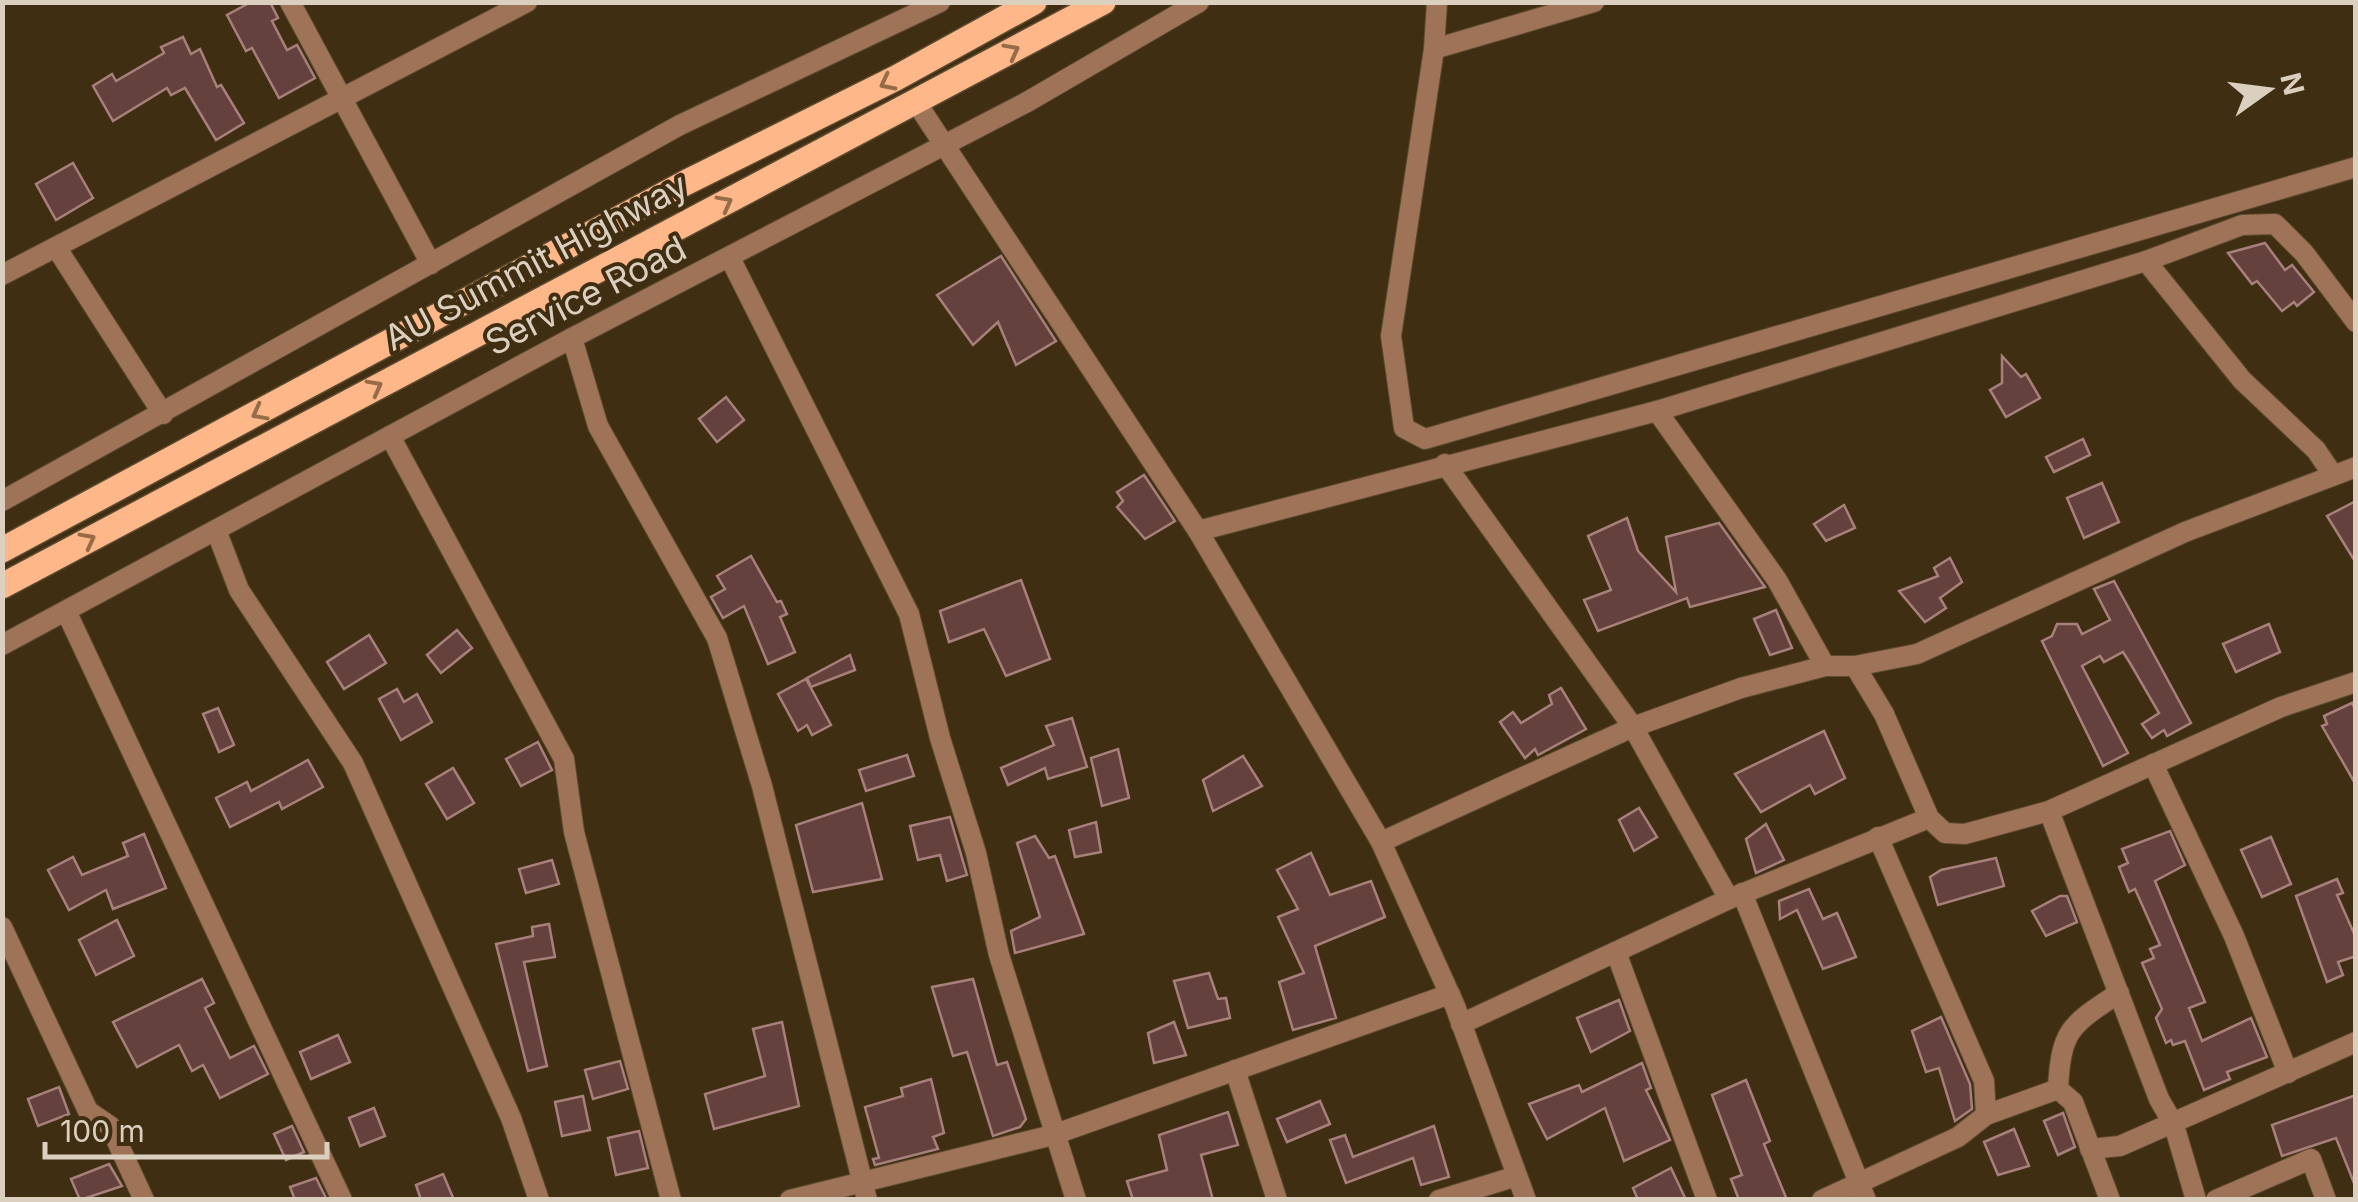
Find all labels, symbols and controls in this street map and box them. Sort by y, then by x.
north arrow [2218,40,2318,140]
one-way arrow [1002,44,1020,63]
text: N [2273,69,2311,98]
one-way arrow [880,71,898,90]
street label: AU Summit Highway [377,163,694,359]
one-way arrow [714,196,732,215]
street label: Service Road [478,227,693,364]
one-way arrow [365,380,383,399]
one-way arrow [251,401,270,420]
one-way arrow [78,532,96,552]
scale bar [45,1097,328,1159]
text: 100 m [60,1113,145,1149]

